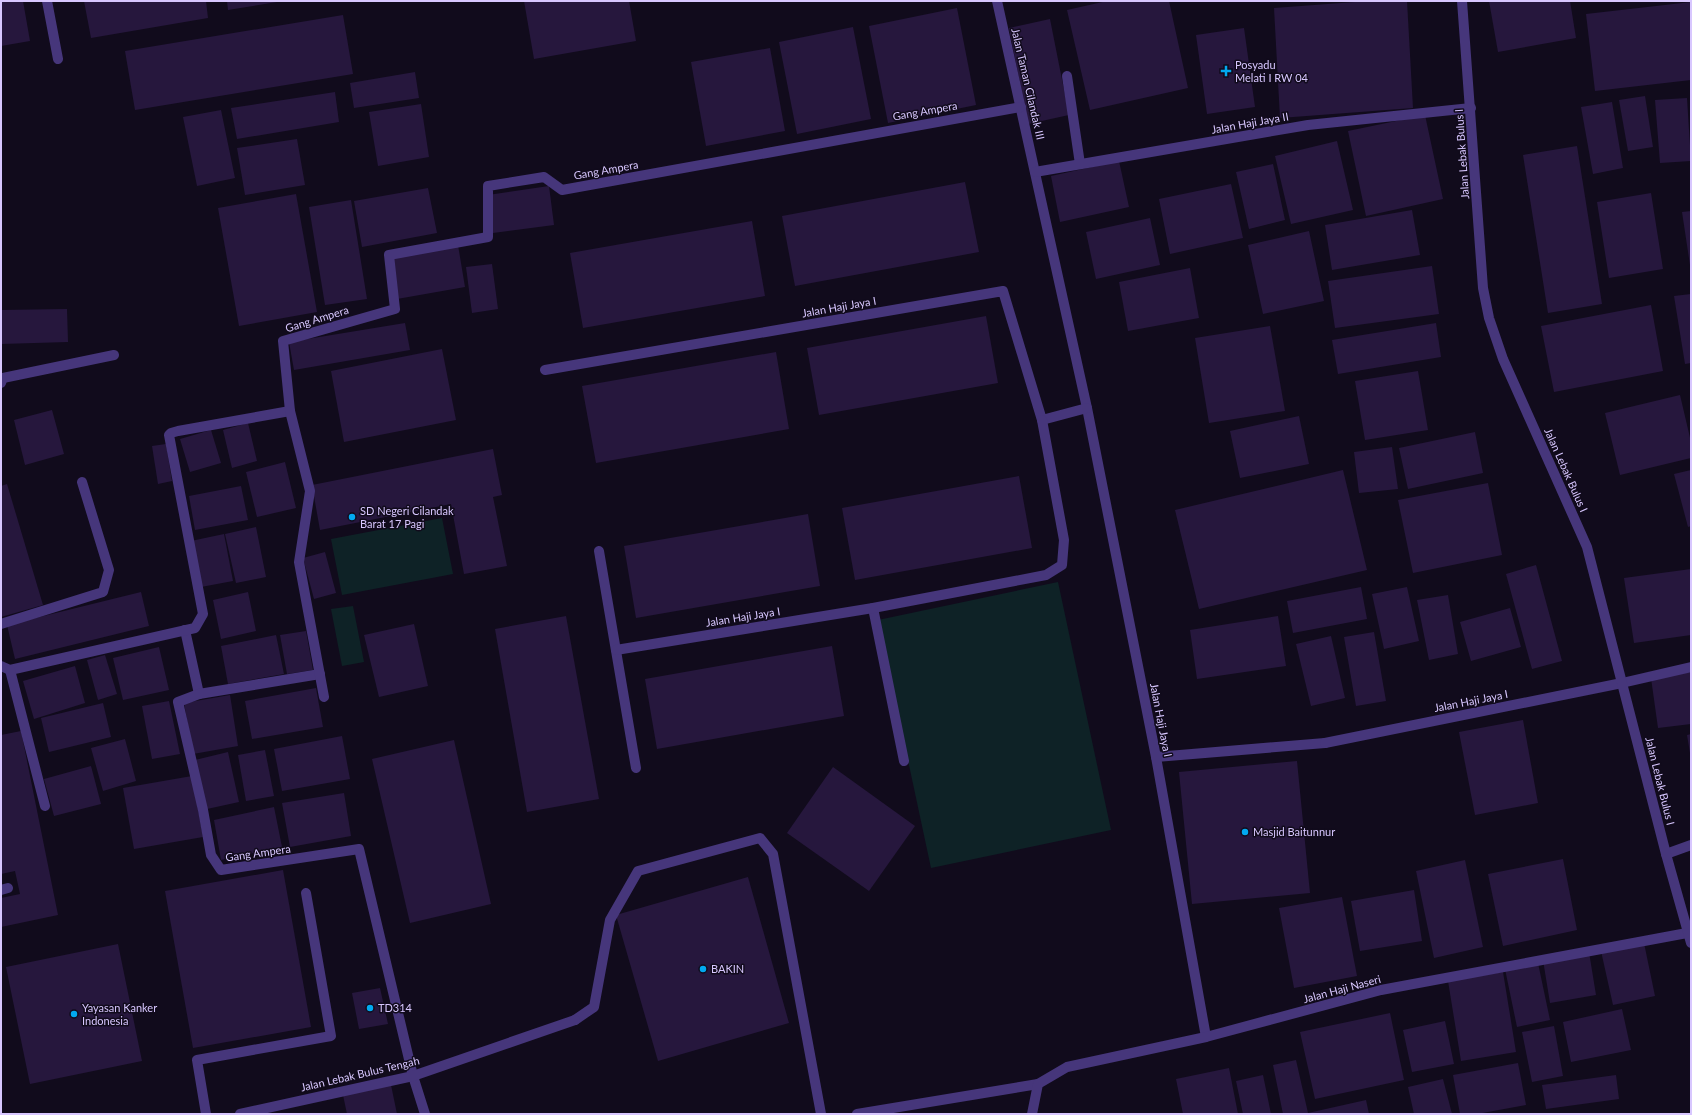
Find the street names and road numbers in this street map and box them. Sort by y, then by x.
street label: Jalan Taman Cilandak III [1009,27,1048,141]
street label: Gang Ampera [891,98,958,123]
street label: Jalan Lebak Bulus I [1452,108,1471,200]
street label: Jalan Haji Jaya II [1210,109,1290,136]
street label: Gang Ampera [572,157,639,182]
street label: Jalan Haji Jaya I [801,294,877,319]
street label: Gang Ampera [284,303,350,334]
street label: Jalan Lebak Bulus I [1542,426,1591,514]
street label: Jalan Haji Jaya I [705,604,781,629]
street label: Jalan Haji Jaya I [1148,682,1175,758]
street label: Jalan Haji Jaya I [1433,687,1509,714]
street label: Jalan Lebak Bulus I [1643,735,1678,826]
street label: Gang Ampera [225,842,291,864]
street label: Jalan Haji Naseri [1302,972,1382,1005]
street label: Jalan Lebak Bulus Tengah [299,1054,421,1094]

